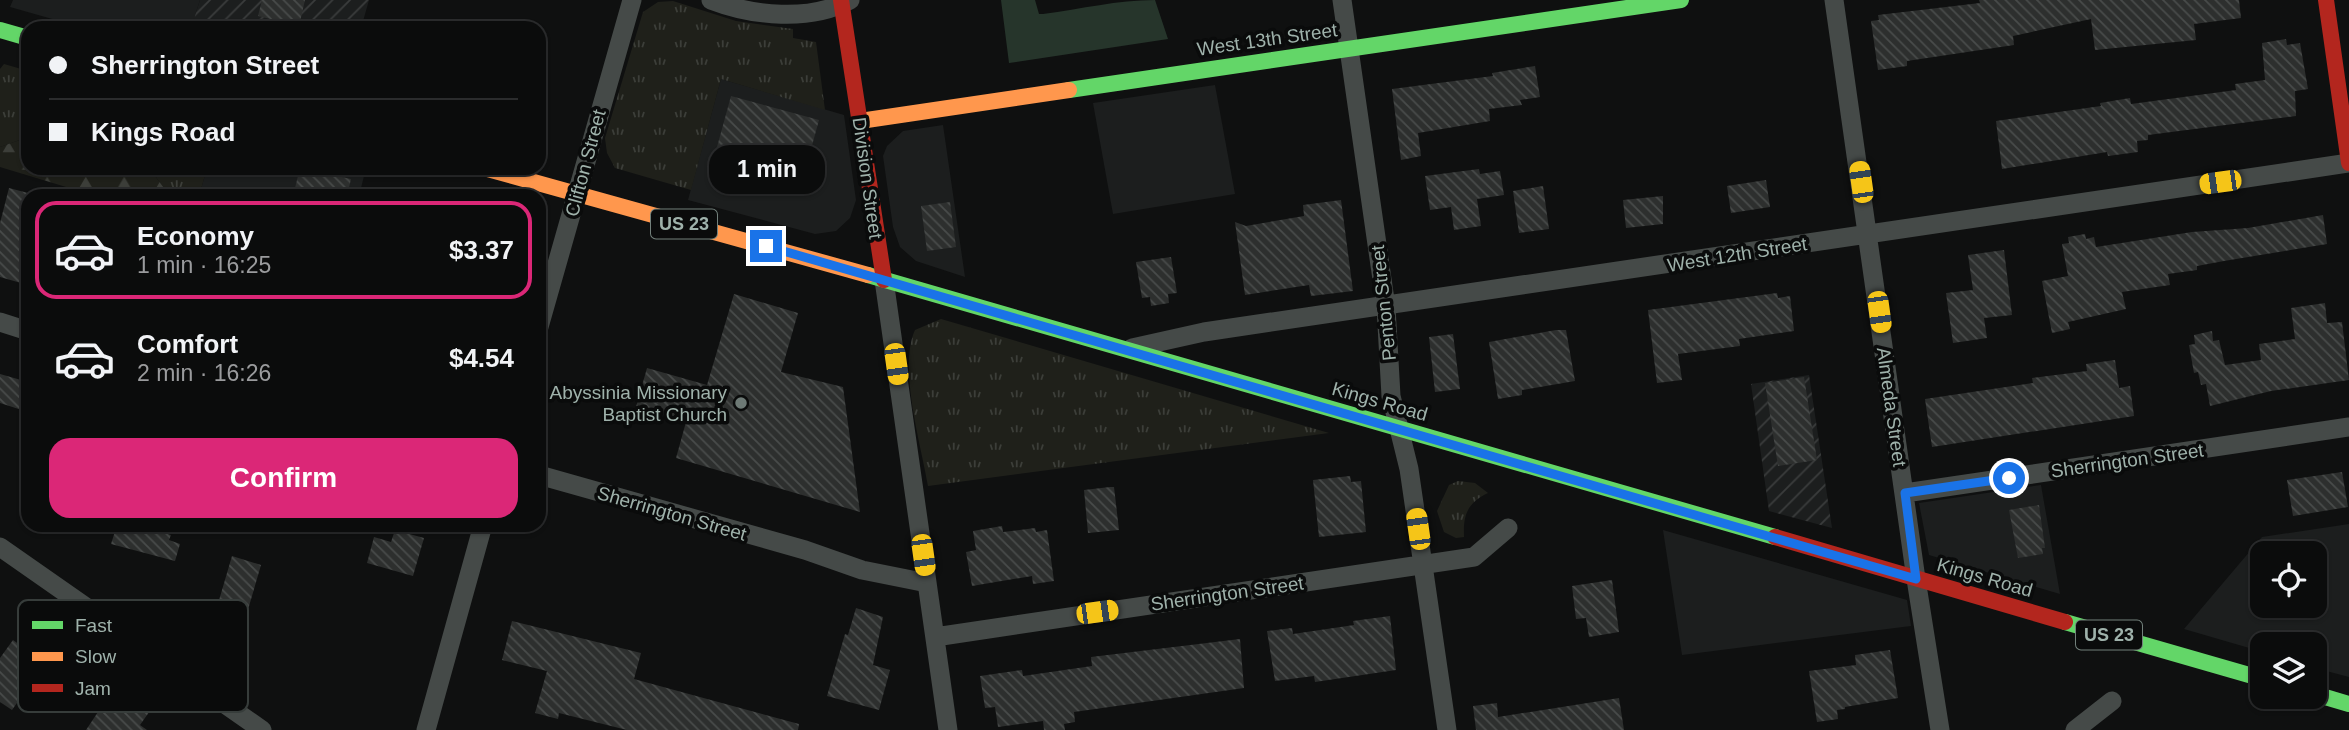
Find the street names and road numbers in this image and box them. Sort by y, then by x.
street label: West 13th Street [1196,19,1339,60]
street label: Clifton Street [561,107,610,219]
street label: Division Street [849,116,887,241]
road number: US 23 [651,210,717,238]
street label: West 12th Street [1666,233,1809,276]
street label: Penton Street [1367,243,1400,362]
street label: Almeda Street [1873,346,1910,469]
street label: Kings Road [1330,378,1430,425]
street label: Sherrington Street [2049,439,2206,482]
street label: Sherrington Street [595,482,750,545]
street label: Kings Road [1935,554,2035,601]
street label: Sherrington Street [1149,572,1306,615]
road number: US 23 [2076,620,2142,650]

